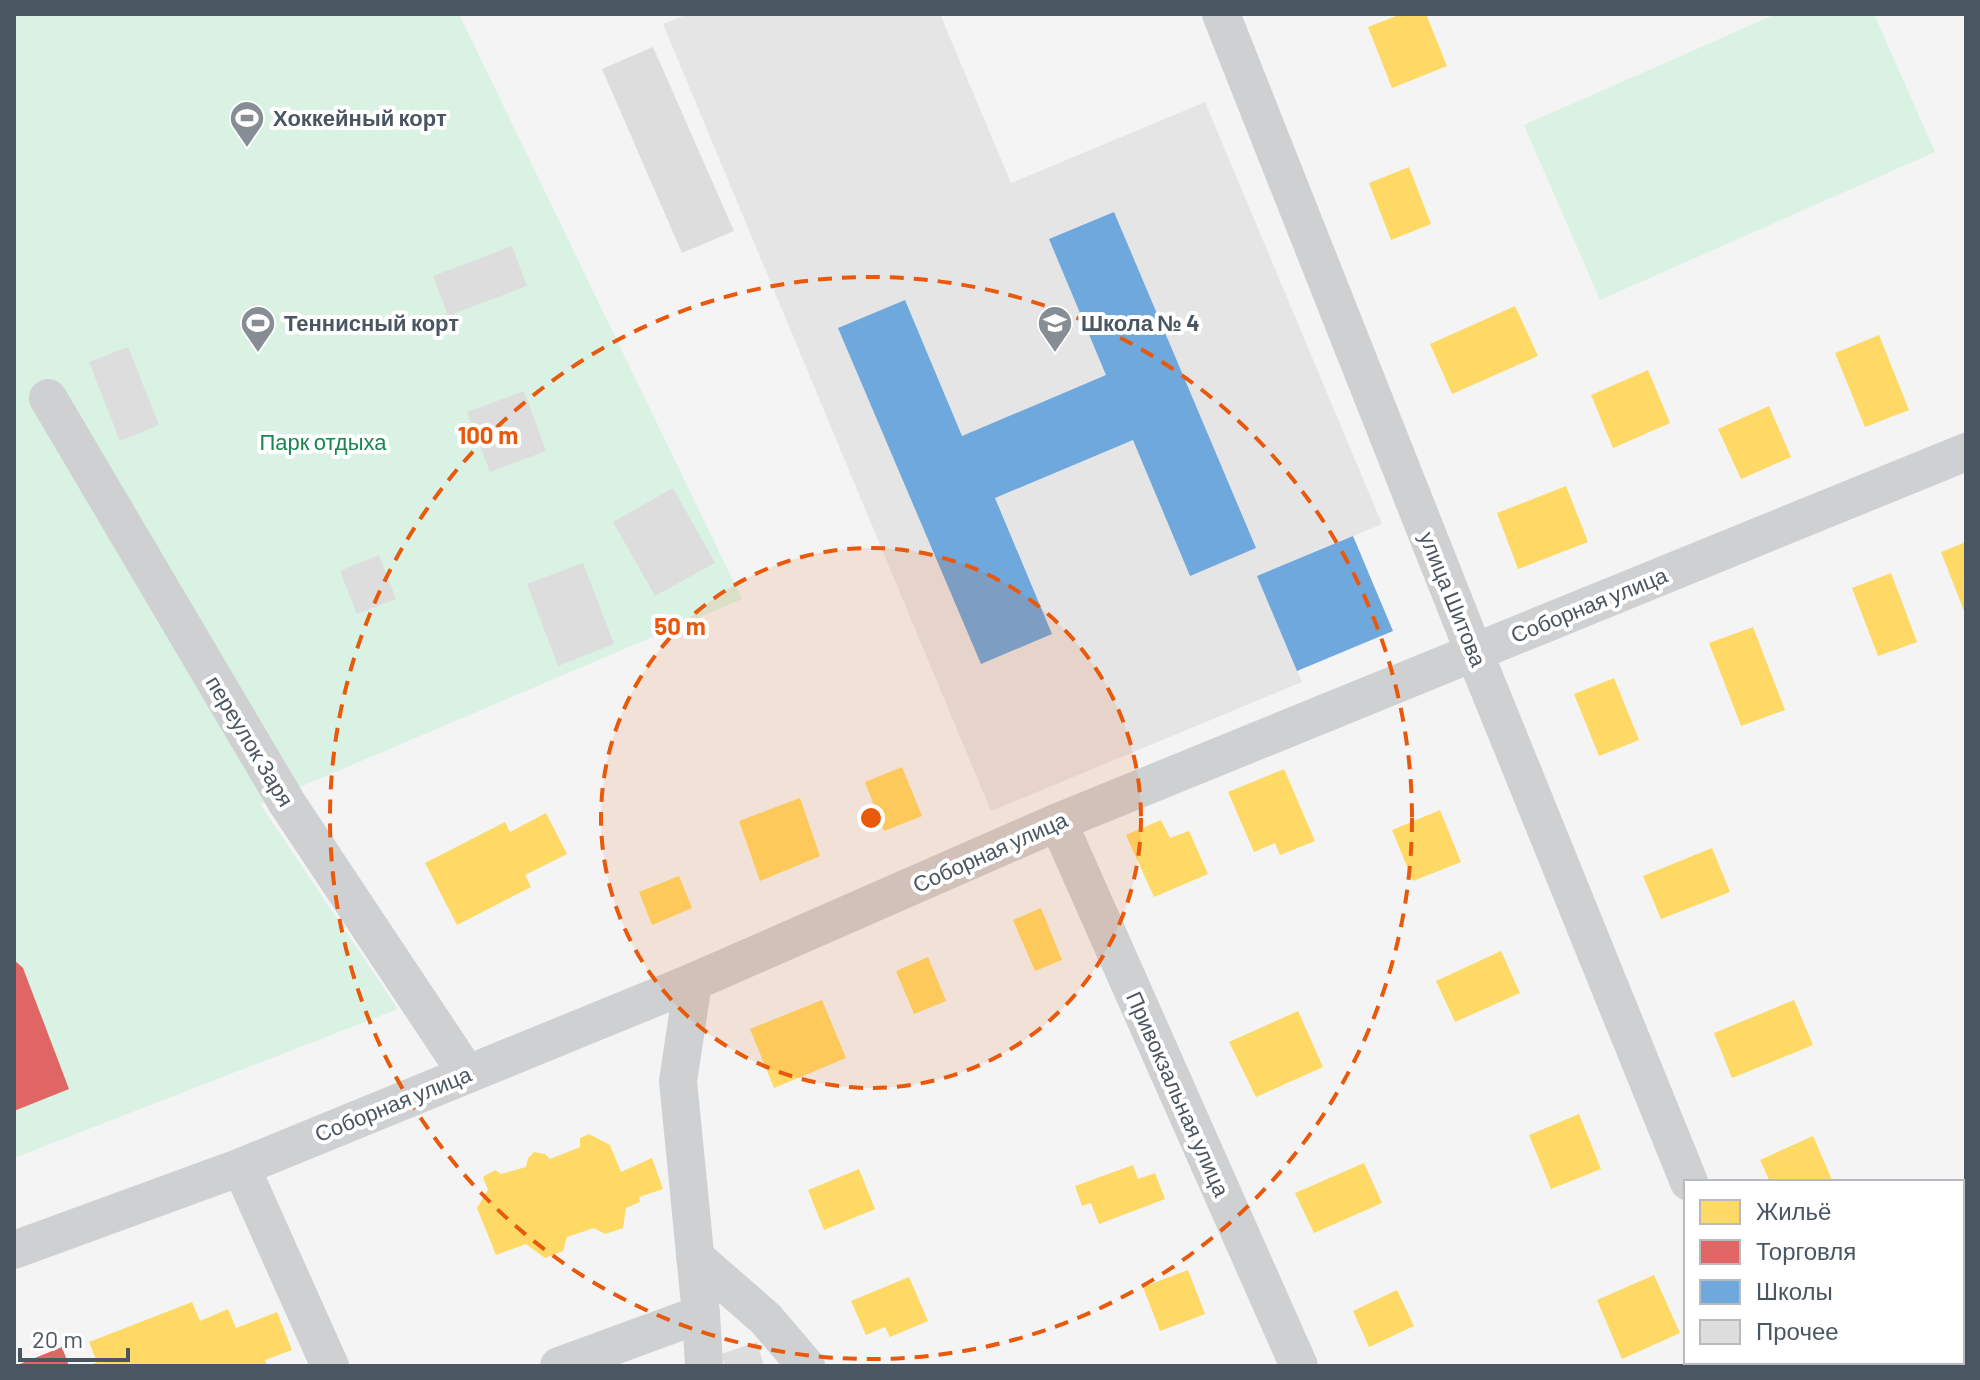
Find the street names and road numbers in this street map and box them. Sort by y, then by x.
street label: улица Шитова [1414,527,1493,671]
street label: Соборная улица [1507,561,1672,648]
street label: переулок Заря [201,670,300,811]
street label: Соборная улица [908,805,1072,898]
street label: Привокзальная улица [1121,987,1236,1201]
street label: Соборная улица [311,1060,476,1147]

